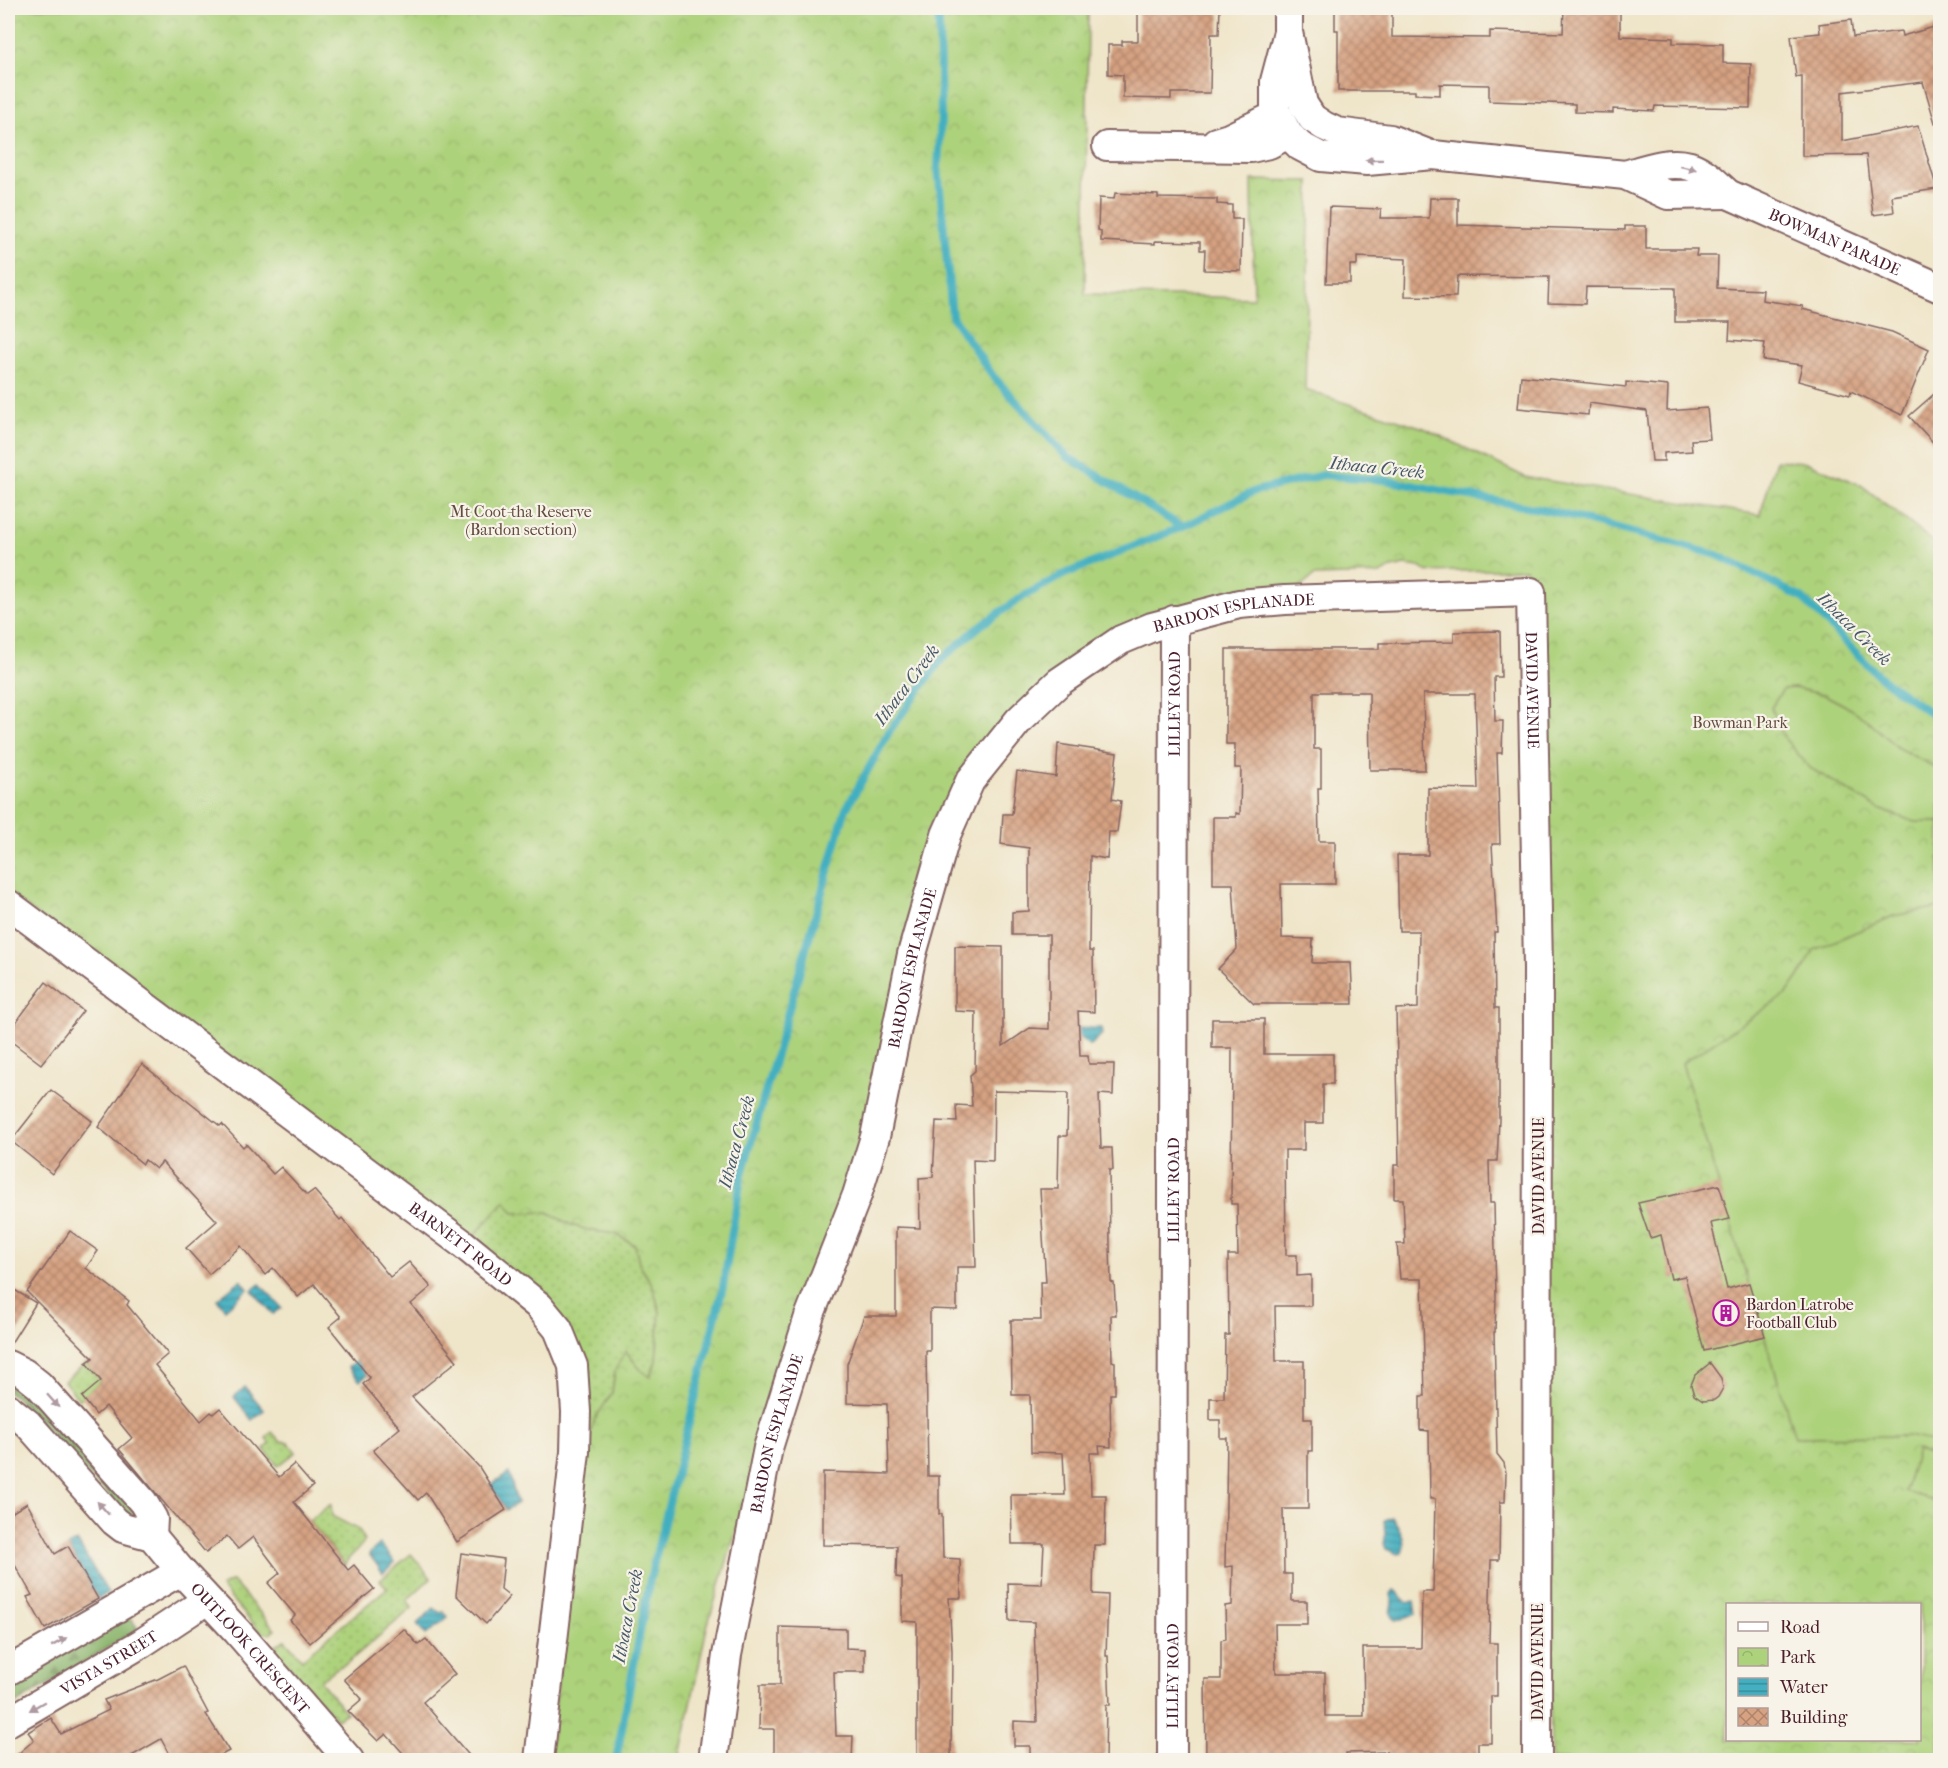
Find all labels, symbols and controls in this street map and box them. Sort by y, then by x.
one-way arrow [1365,156,1384,165]
one-way arrow [1679,163,1697,173]
street label: BOWMAN PARADE [1766,204,1904,279]
water label: Ithaca Creek [1327,452,1426,483]
park label: Mt Coot-tha Reserve (Bardon section) [450,502,592,539]
water label: Ithaca Creek [1812,587,1895,670]
street label: BARDON ESPLANADE [1151,590,1315,636]
street label: DAVID AVENUE [1522,631,1543,749]
water label: Ithaca Creek [869,641,944,730]
street label: LILLEY ROAD [1164,651,1183,757]
park label: Bowman Park [1692,713,1788,732]
street label: BARDON ESPLANADE [884,885,940,1050]
water label: Ithaca Creek [714,1093,760,1192]
street label: DAVID AVENUE [1529,1117,1548,1235]
street label: LILLEY ROAD [1163,1137,1183,1243]
street label: BARNETT ROAD [405,1198,516,1290]
place label: Bardon Latrobe Football Club [1746,1295,1854,1332]
building icon: Bardon Latrobe Football Club [1711,1298,1741,1328]
street label: BARDON ESPLANADE [746,1351,807,1515]
one-way arrow [46,1393,59,1408]
one-way arrow [97,1501,110,1516]
water label: Ithaca Creek [608,1567,647,1666]
street label: OUTLOOK CRESCENT [187,1579,314,1718]
street label: DAVID AVENUE [1528,1603,1547,1721]
legend [1726,1603,1921,1741]
text: Road [1780,1617,1820,1638]
street label: LILLEY ROAD [1163,1623,1182,1729]
street label: VISTA STREET [56,1626,161,1699]
one-way arrow [50,1637,67,1647]
text: Park [1780,1647,1817,1668]
text: Water [1779,1677,1828,1698]
one-way arrow [28,1701,45,1711]
text: Building [1780,1707,1848,1728]

